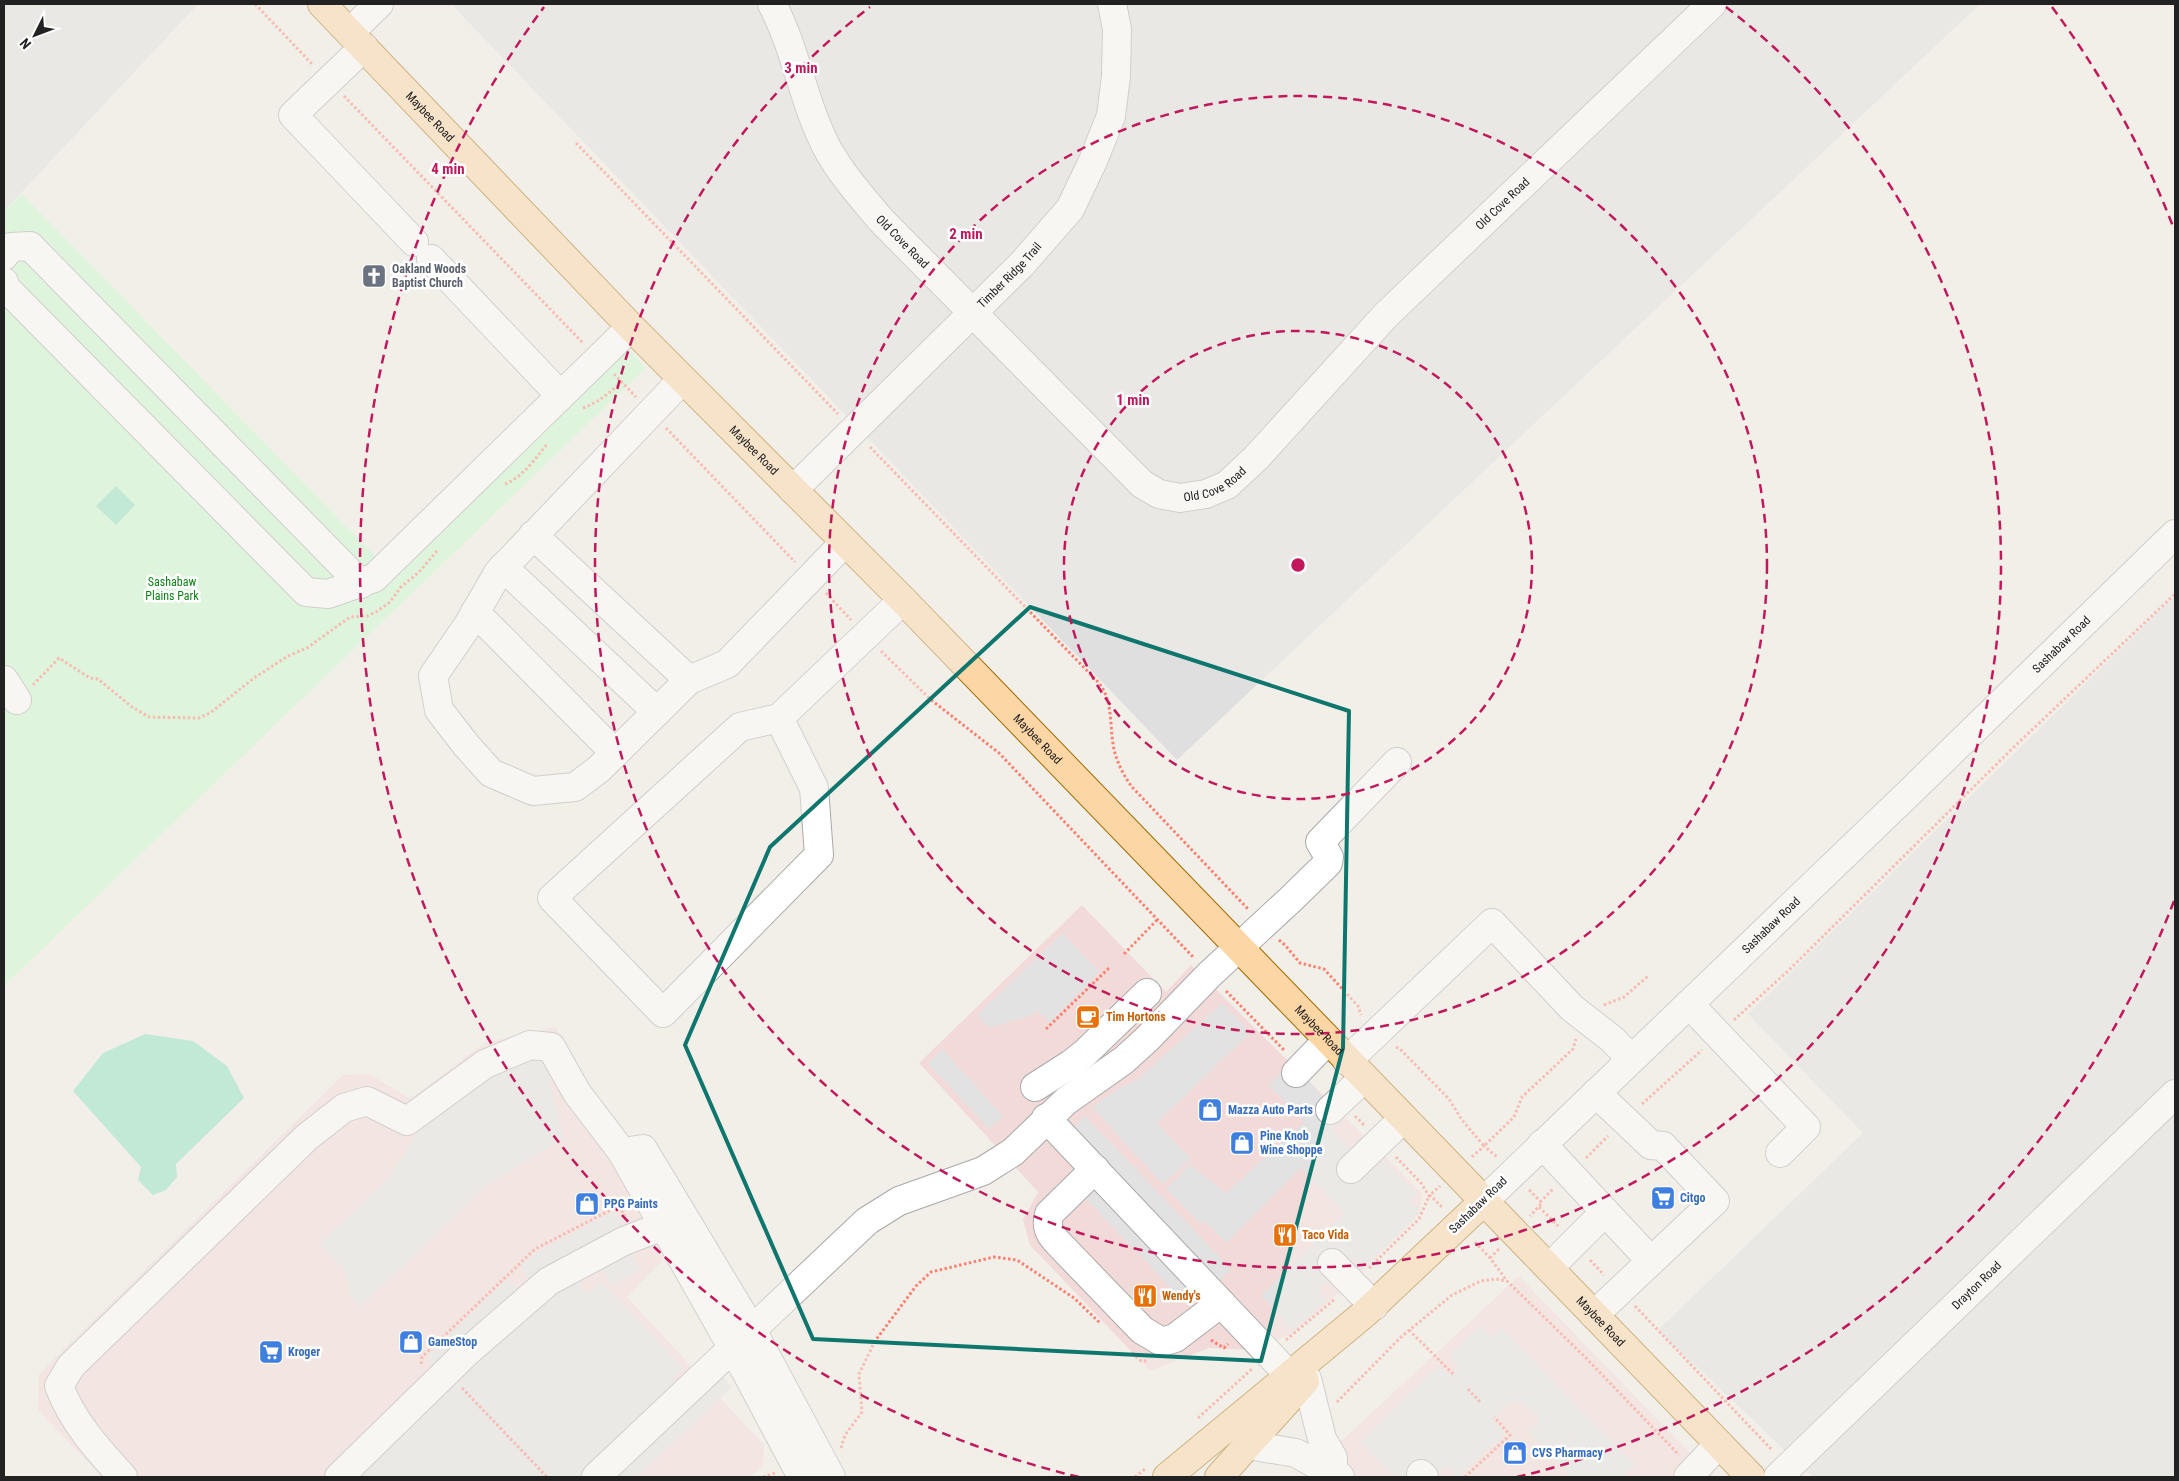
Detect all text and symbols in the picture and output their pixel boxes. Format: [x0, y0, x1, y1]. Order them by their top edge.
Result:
north arrow [10, 10, 60, 60]
text: N [17, 35, 34, 52]
text: 3 min [784, 59, 818, 77]
street label: Maybee Road [403, 89, 457, 145]
text: 4 min [431, 160, 465, 178]
street label: Old Cove Road [1473, 175, 1532, 233]
street label: Old Cove Road [873, 212, 932, 271]
text: 2 min [949, 225, 983, 243]
street label: Timber Ridge Trail [975, 240, 1044, 311]
place label: Oakland Woods Baptist Church [392, 262, 467, 290]
church icon: Oakland Woods Baptist Church [361, 263, 387, 289]
text: 1 min [1116, 391, 1150, 409]
street label: Maybee Road [726, 423, 781, 478]
street label: Old Cove Road [1183, 464, 1249, 504]
centre of rings [1289, 556, 1307, 574]
park label: Sashabaw Plains Park [145, 575, 199, 603]
street label: Sashabaw Road [2030, 613, 2093, 676]
street label: Maybee Road [1010, 711, 1065, 767]
street label: Sashabaw Road [1739, 894, 1803, 956]
street label: Maybee Road [1292, 1003, 1346, 1058]
cafe icon: Tim Hortons [1075, 1004, 1101, 1030]
place label: Tim Hortons [1106, 1010, 1166, 1024]
shop icon: Mazza Auto Parts [1197, 1097, 1223, 1123]
place label: Mazza Auto Parts [1228, 1103, 1314, 1117]
place label: Pine Knob Wine Shoppe [1260, 1129, 1323, 1157]
shop icon: Pine Knob Wine Shoppe [1229, 1130, 1255, 1156]
street label: Sashabaw Road [1446, 1174, 1510, 1236]
supermarket icon: Citgo [1650, 1185, 1676, 1211]
shop icon: PPG Paints [574, 1191, 600, 1217]
place label: Citgo [1680, 1191, 1706, 1205]
place label: PPG Paints [604, 1197, 658, 1211]
restaurant icon: Taco Vida [1272, 1222, 1298, 1248]
place label: Taco Vida [1302, 1228, 1349, 1242]
street label: Drayton Road [1949, 1258, 2004, 1312]
restaurant icon: Wendy's [1132, 1283, 1158, 1309]
place label: Wendy's [1162, 1289, 1201, 1303]
street label: Maybee Road [1573, 1294, 1628, 1349]
shop icon: GameStop [398, 1329, 424, 1355]
place label: GameStop [428, 1335, 477, 1349]
supermarket icon: Kroger [258, 1339, 284, 1365]
place label: Kroger [288, 1345, 320, 1359]
shop icon: CVS Pharmacy [1502, 1440, 1528, 1466]
place label: CVS Pharmacy [1532, 1446, 1603, 1460]

